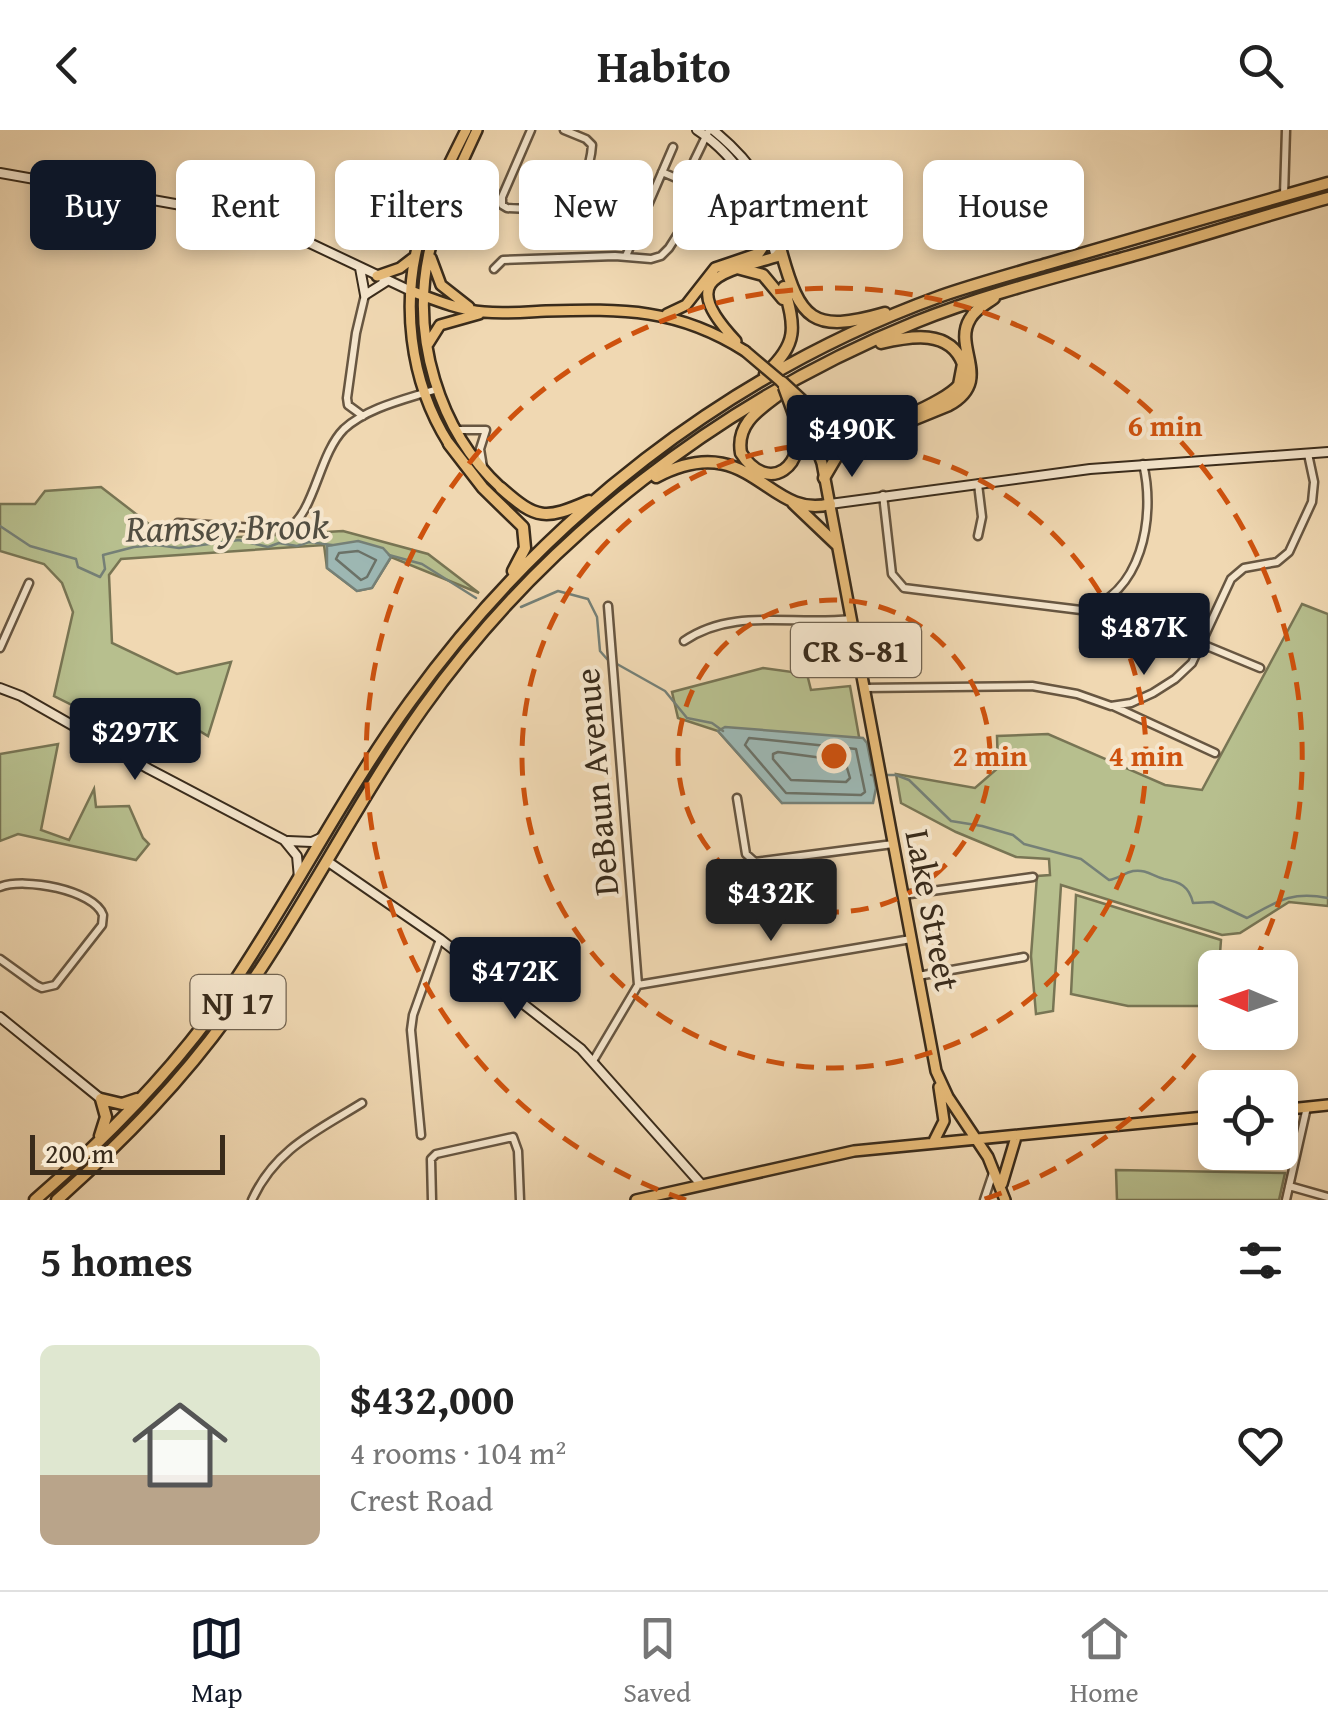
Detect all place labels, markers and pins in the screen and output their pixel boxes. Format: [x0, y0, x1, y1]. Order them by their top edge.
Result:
pin: $490K [782, 395, 922, 480]
pin: $487K [1074, 593, 1214, 678]
pin: $297K [65, 698, 205, 783]
centre of rings [816, 738, 852, 774]
pin: $432K [701, 859, 841, 944]
pin: $472K [445, 937, 585, 1022]

